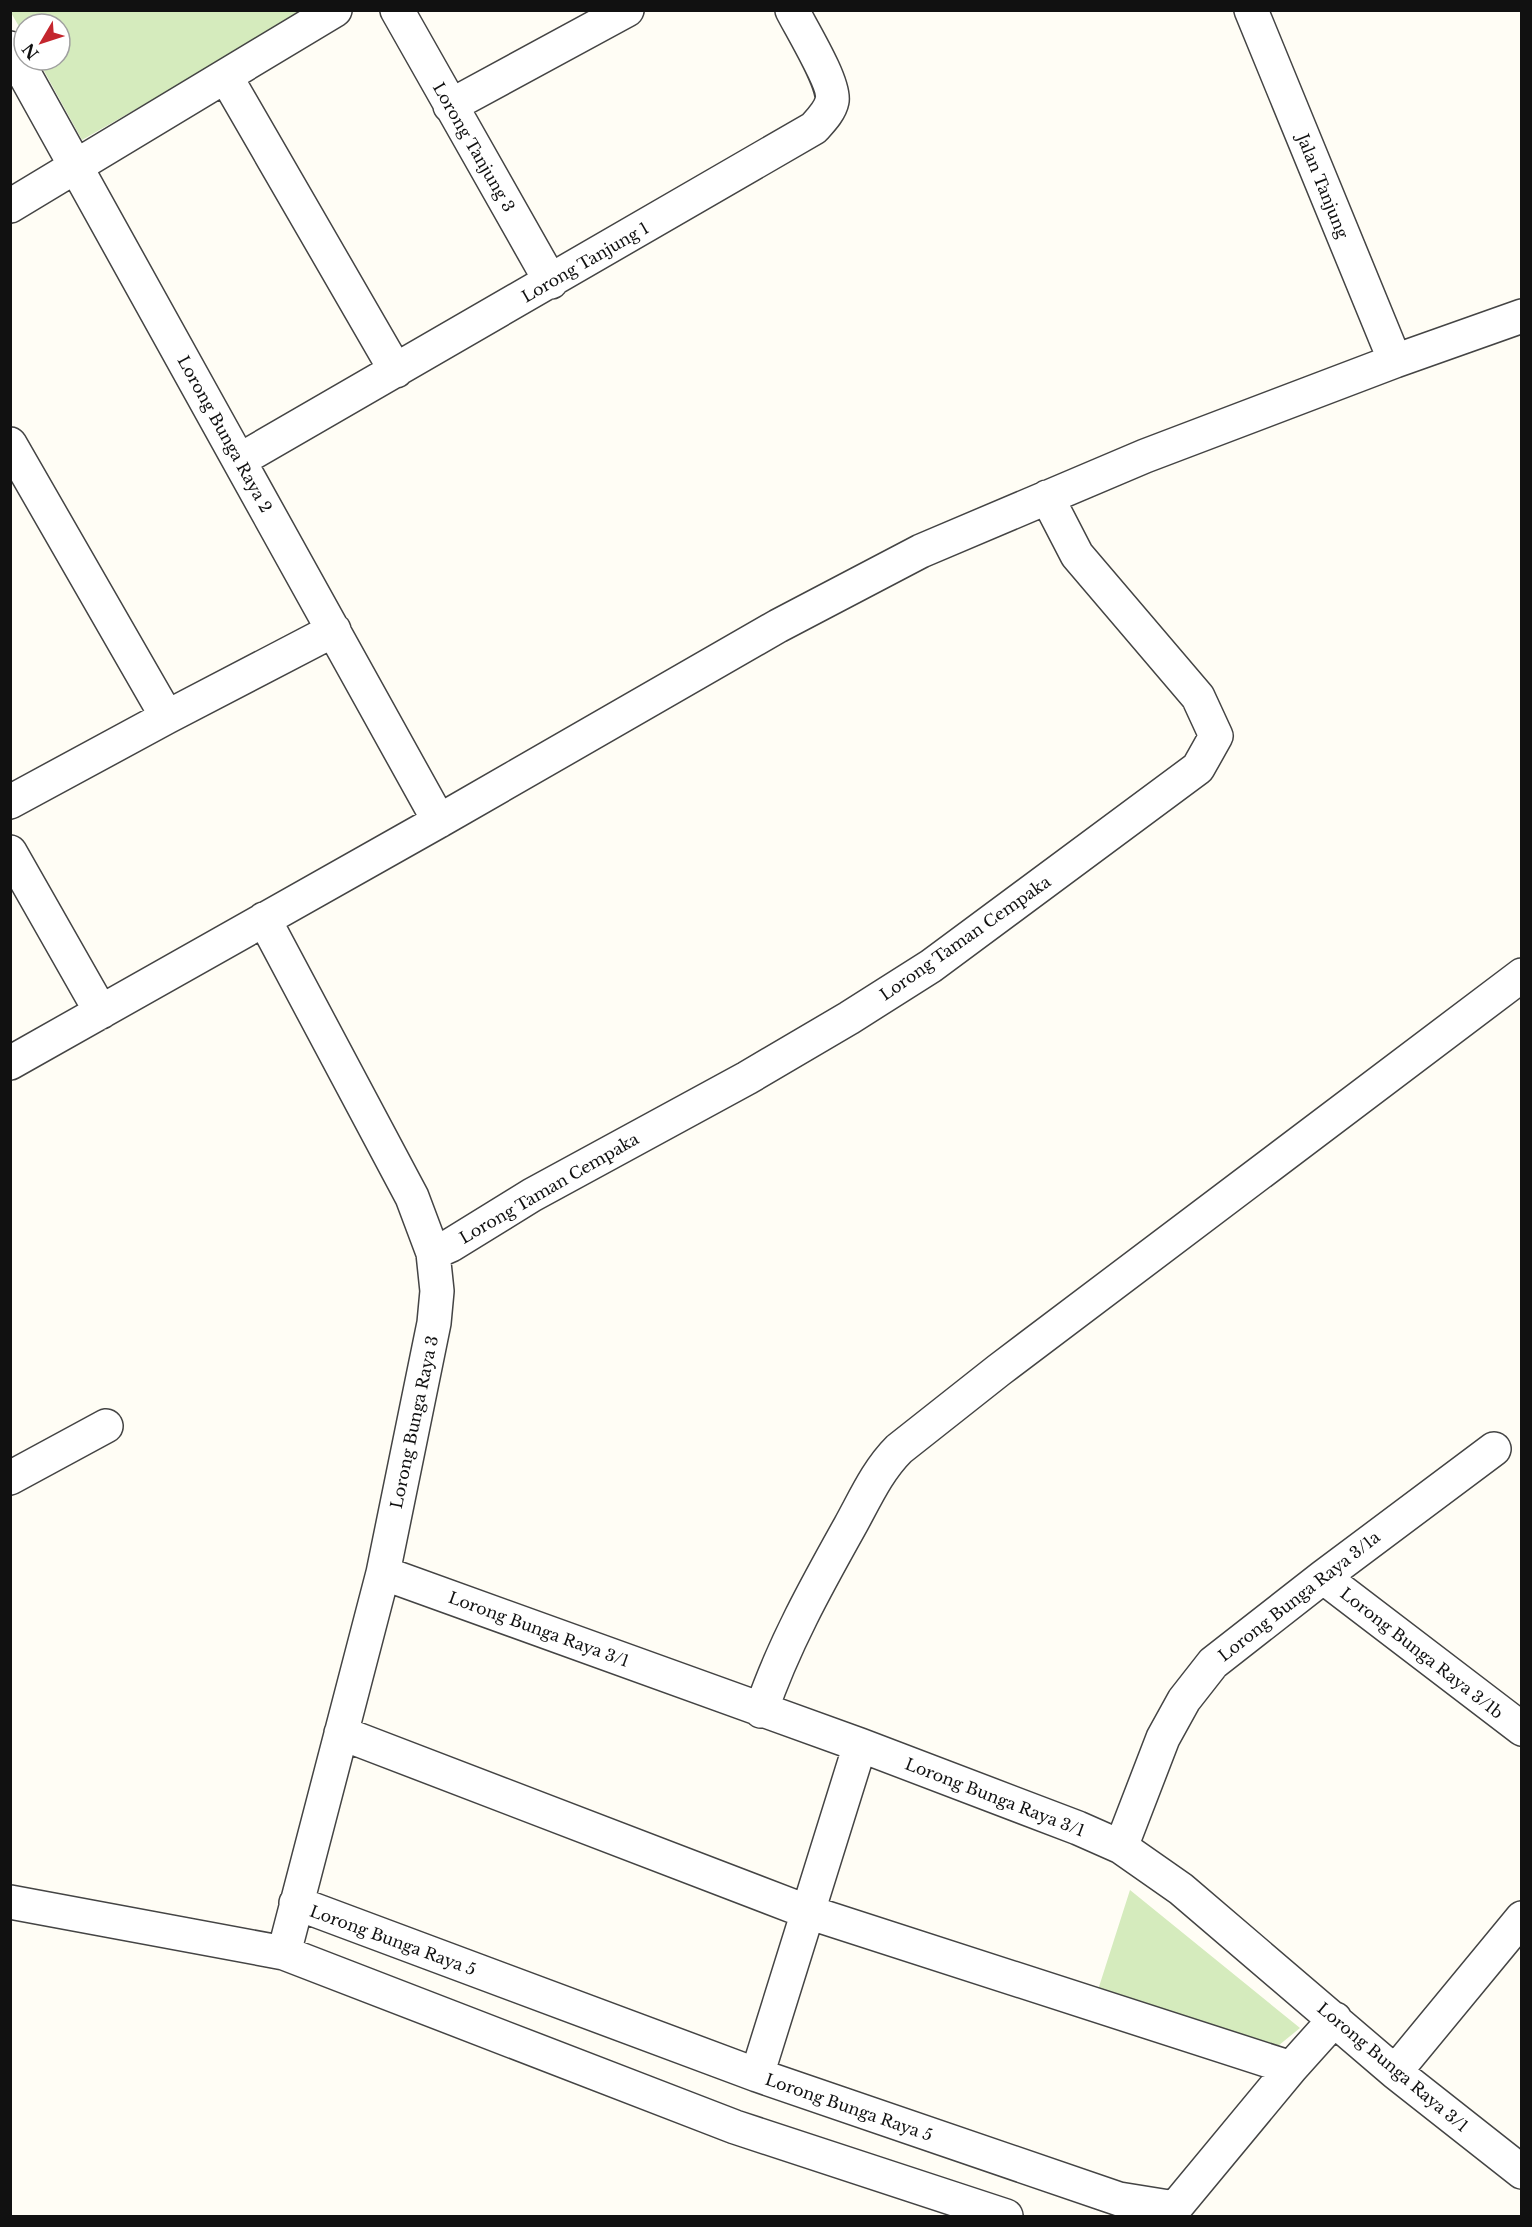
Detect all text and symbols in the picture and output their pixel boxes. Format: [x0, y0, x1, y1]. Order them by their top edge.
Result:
north arrow [12, 12, 72, 72]
text: N [18, 39, 43, 64]
street label: Lorong Tanjung 3 [429, 79, 519, 215]
street label: Jalan Tanjung [1292, 129, 1353, 242]
street label: Lorong Tanjung 1 [518, 217, 652, 307]
street label: Lorong Bunga Raya 2 [174, 352, 276, 516]
street label: Lorong Taman Cempaka [876, 871, 1054, 1005]
street label: Lorong Taman Cempaka [456, 1128, 642, 1248]
street label: Lorong Bunga Raya 3 [386, 1334, 442, 1510]
street label: Lorong Bunga Raya 3/1a [1214, 1527, 1384, 1665]
street label: Lorong Bunga Raya 3/1b [1337, 1583, 1507, 1723]
street label: Lorong Bunga Raya 3/1 [446, 1587, 632, 1671]
street label: Lorong Bunga Raya 3/1 [902, 1753, 1088, 1841]
street label: Lorong Bunga Raya 5 [307, 1901, 479, 1979]
street label: Lorong Bunga Raya 3/1 [1314, 1998, 1472, 2136]
street label: Lorong Bunga Raya 5 [763, 2069, 935, 2145]

